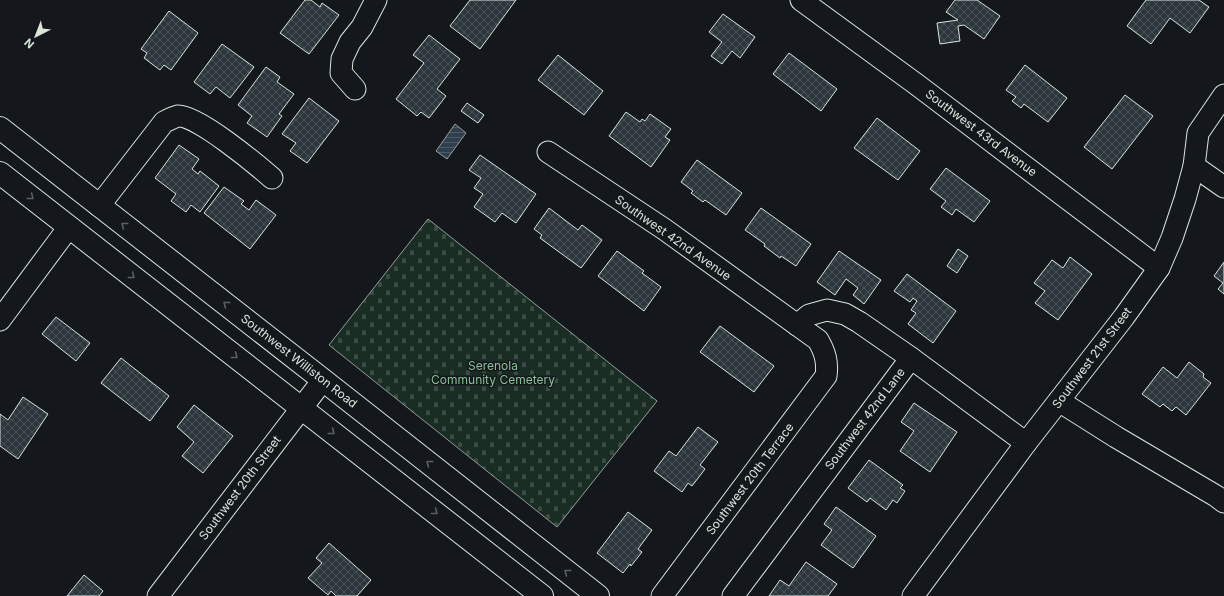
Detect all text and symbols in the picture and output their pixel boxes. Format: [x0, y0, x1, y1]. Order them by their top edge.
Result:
north arrow [16, 16, 56, 56]
text: N [22, 35, 37, 51]
street label: Southwest 43rd Avenue [923, 86, 1040, 179]
one-way arrow [26, 192, 33, 199]
street label: Southwest 42nd Avenue [612, 192, 734, 283]
one-way arrow [121, 222, 128, 229]
one-way arrow [128, 272, 135, 279]
one-way arrow [224, 302, 231, 309]
street label: Southwest 21st Street [1049, 304, 1135, 411]
street label: Southwest Williston Road [238, 311, 360, 411]
one-way arrow [231, 352, 238, 359]
park label: Serenola Community Cemetery [431, 358, 555, 387]
street label: Southwest 42nd Lane [821, 365, 908, 473]
street label: Southwest 20th Terrace [703, 420, 797, 538]
one-way arrow [328, 427, 335, 434]
street label: Southwest 20th Street [196, 433, 284, 543]
one-way arrow [426, 460, 433, 467]
one-way arrow [430, 507, 437, 514]
one-way arrow [565, 569, 572, 576]

